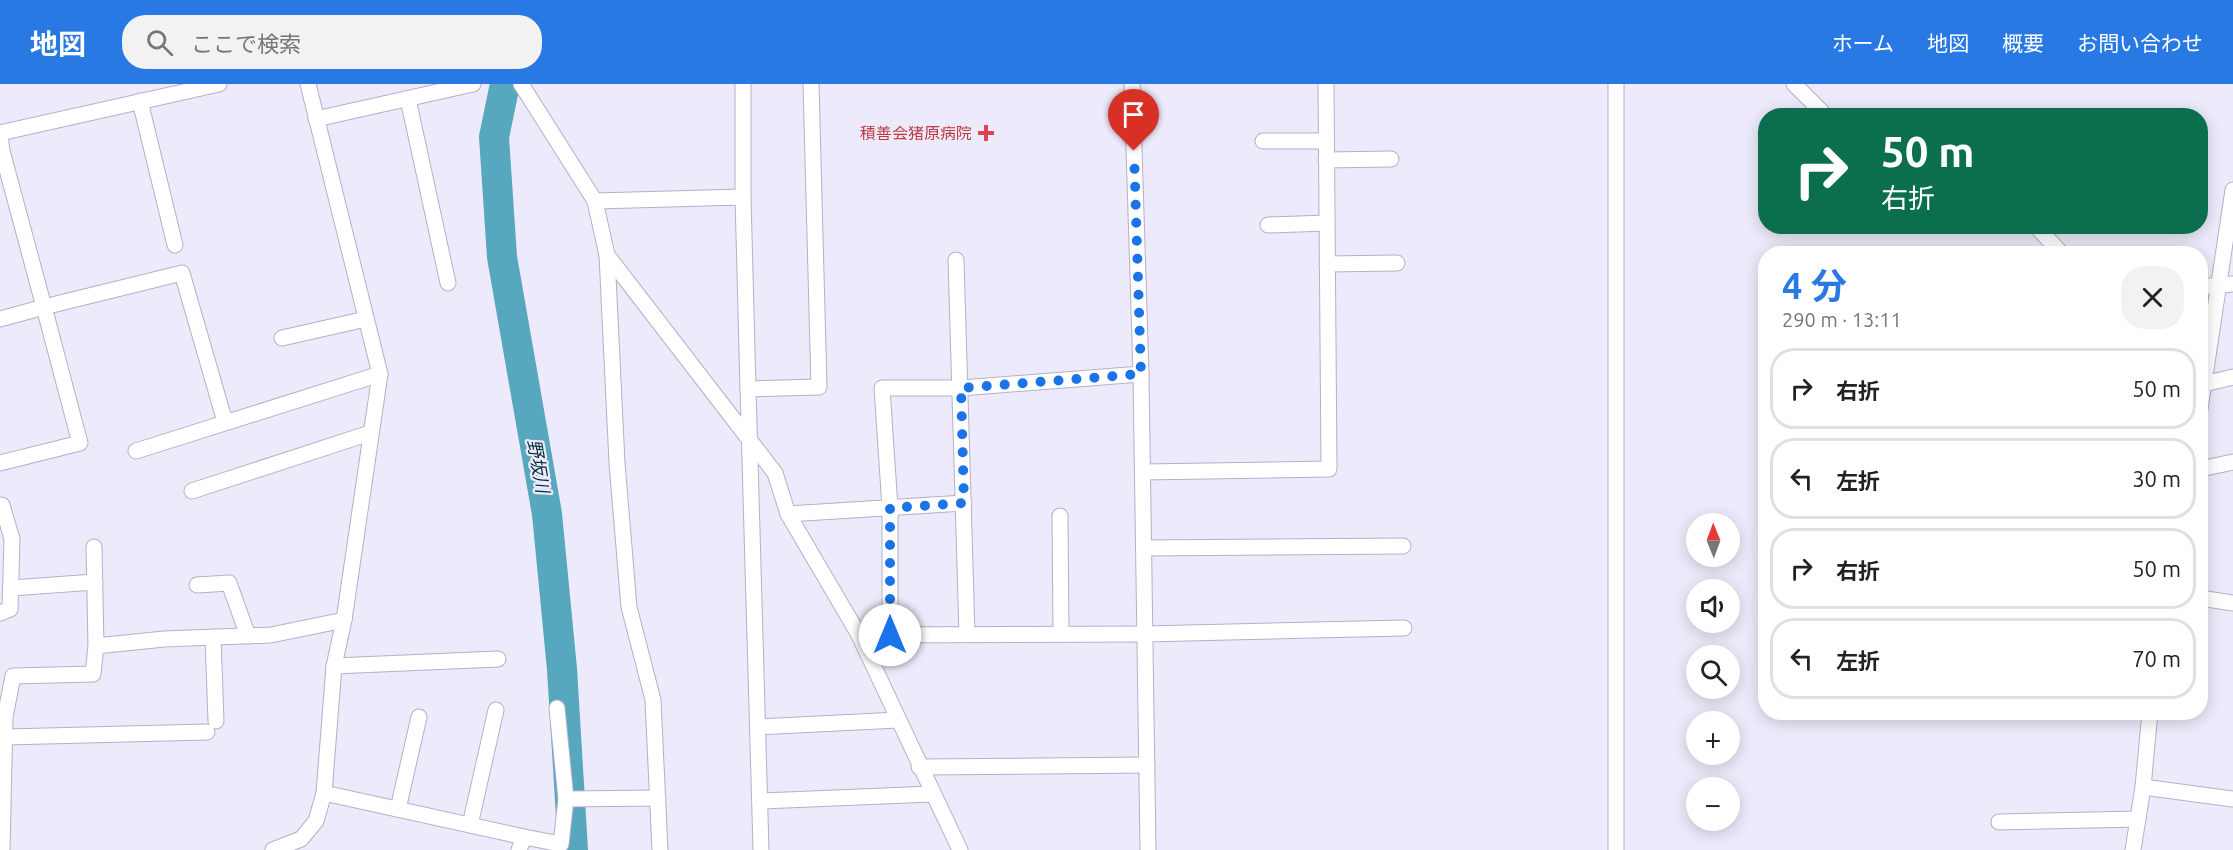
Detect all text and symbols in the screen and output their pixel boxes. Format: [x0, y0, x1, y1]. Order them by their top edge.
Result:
search box [122, 15, 542, 69]
icon: search [143, 26, 176, 59]
text: 地図 [30, 28, 86, 59]
text: ここで検索 [191, 31, 301, 56]
text: ホーム [1832, 31, 1894, 55]
text: 地図 [1927, 31, 1969, 55]
text: 概要 [2002, 31, 2044, 55]
text: お問い合わせ [2077, 31, 2203, 55]
pin [1108, 89, 1159, 151]
icon: arrive [1117, 98, 1150, 131]
place label: 積善会猪原病院 [860, 124, 972, 142]
marker: 積善会猪原病院 [977, 124, 995, 142]
text: 50 m [1881, 128, 1975, 175]
icon: right [1782, 132, 1860, 210]
text: 右折 [1881, 183, 1935, 213]
text: 4 分 [1782, 265, 1847, 306]
button: close [2121, 266, 2184, 329]
text: 290 m · 13:11 [1782, 308, 1902, 331]
icon: right [1785, 372, 1818, 405]
text: 50 m [2132, 376, 2181, 401]
text: 右折 [1836, 378, 1880, 403]
water label: 野坂川 [524, 438, 554, 496]
icon: left [1785, 462, 1818, 495]
text: 30 m [2132, 466, 2181, 491]
text: 左折 [1836, 468, 1880, 493]
north arrow [1686, 513, 1740, 567]
map controls [1686, 513, 1740, 831]
icon: right [1785, 552, 1818, 585]
text: 50 m [2132, 556, 2181, 581]
text: 右折 [1836, 558, 1880, 583]
button: sound [1686, 579, 1740, 633]
position arrow [858, 603, 922, 667]
icon: left [1785, 642, 1818, 675]
button: search [1686, 645, 1740, 699]
text: 70 m [2132, 646, 2181, 671]
text: 左折 [1836, 648, 1880, 673]
button: + [1686, 711, 1740, 765]
button: − [1686, 777, 1740, 831]

